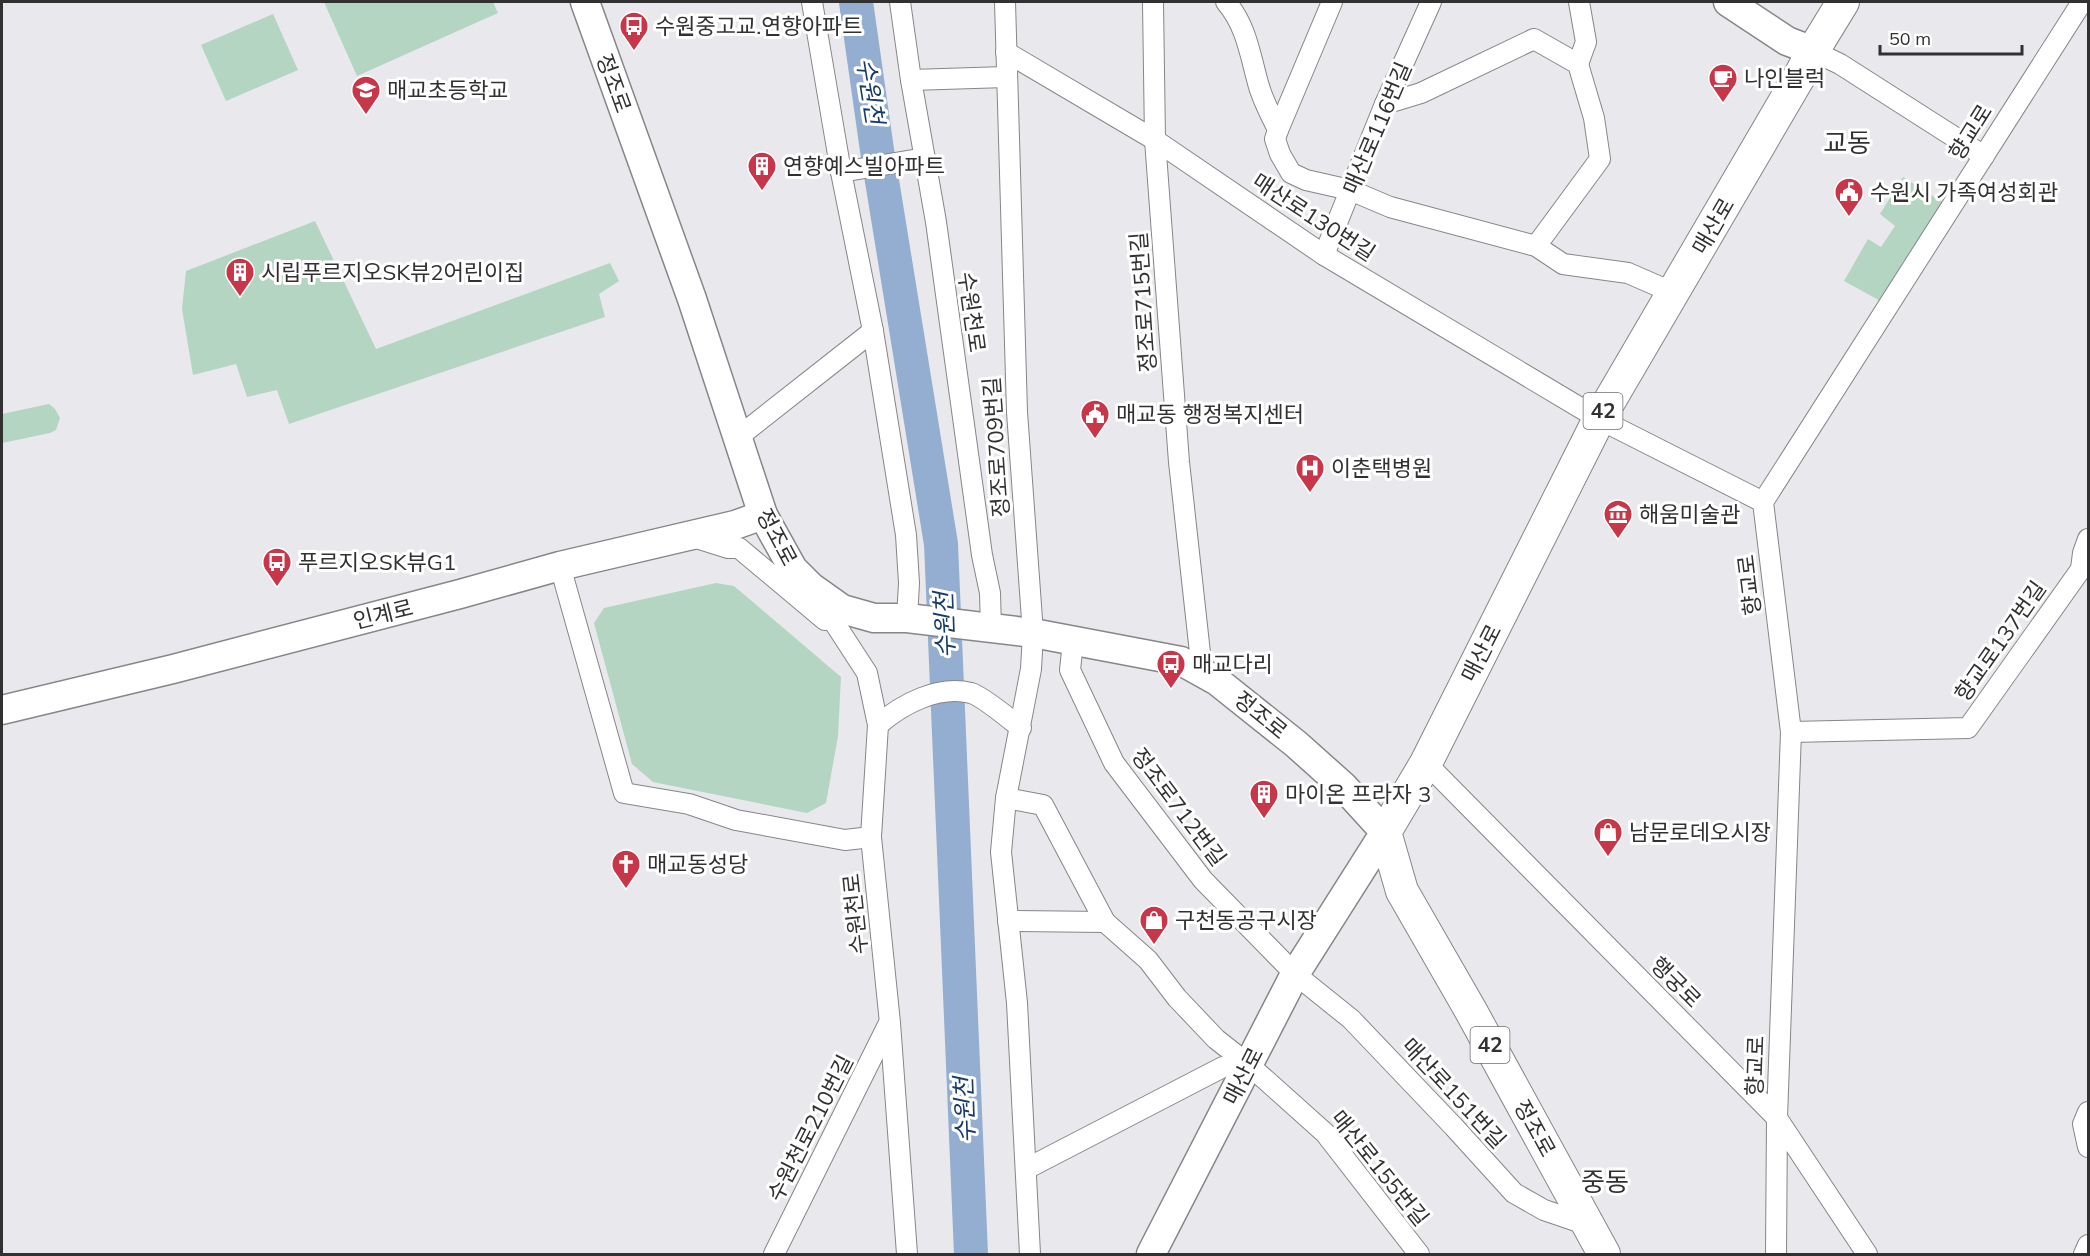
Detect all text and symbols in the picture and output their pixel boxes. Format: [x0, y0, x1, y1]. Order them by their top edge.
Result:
bus stop icon: 수원중고교.연향아파트 [618, 10, 650, 52]
place label: 수원중고교.연향아파트 [655, 12, 862, 40]
scale bar [1880, 18, 2022, 56]
text: 50 m [1889, 27, 1931, 50]
street label: 정조로 [590, 50, 638, 116]
water label: 수원천 [851, 56, 891, 129]
street label: 매산로116번길 [1337, 58, 1417, 198]
cafe icon: 나인블럭 [1707, 62, 1739, 104]
place label: 나인블럭 [1744, 64, 1825, 92]
school or university icon: 매교초등학교 [350, 74, 382, 116]
place label: 매교초등학교 [387, 76, 508, 104]
street label: 향교로 [1942, 99, 1998, 165]
district label: 교동 [1823, 126, 1871, 159]
building icon: 연향예스빌아파트 [746, 150, 778, 192]
place label: 연향예스빌아파트 [783, 152, 945, 180]
street label: 매산로130번길 [1247, 167, 1381, 267]
public building icon: 수원시 가족여성회관 [1833, 176, 1865, 218]
place label: 수원시 가족여성회관 [1870, 178, 2058, 206]
street label: 매산로 [1686, 193, 1740, 259]
street label: 정조로715번길 [1124, 231, 1162, 373]
building icon: 시립푸르지오SK뷰2어린이집 [224, 256, 256, 298]
place label: 시립푸르지오SK뷰2어린이집 [261, 258, 525, 286]
street label: 수원천로 [953, 270, 991, 354]
street label: 정조로709번길 [977, 376, 1015, 518]
road number: 42 [1584, 393, 1622, 429]
public building icon: 매교동 행정복지센터 [1079, 398, 1111, 440]
place label: 매교동 행정복지센터 [1116, 400, 1304, 428]
hospital icon: 이춘택병원 [1294, 452, 1326, 494]
place label: 이춘택병원 [1331, 454, 1432, 482]
museum icon: 해움미술관 [1602, 498, 1634, 540]
place label: 해움미술관 [1639, 500, 1740, 528]
street label: 정조로 [750, 504, 804, 570]
bus stop icon: 푸르지오SK뷰G1 [261, 546, 293, 588]
place label: 푸르지오SK뷰G1 [298, 548, 456, 576]
street label: 향교로 [1731, 553, 1767, 617]
street label: 향교로137번길 [1948, 575, 2052, 707]
water label: 수원천 [928, 588, 960, 659]
street label: 인계로 [350, 593, 416, 635]
street label: 매산로 [1455, 620, 1507, 686]
bus stop icon: 매교다리 [1155, 648, 1187, 690]
place label: 매교다리 [1192, 650, 1273, 678]
street label: 정조로 [1229, 685, 1293, 745]
street label: 정조로712번길 [1125, 742, 1233, 872]
building icon: 마이온 프라자 3 [1248, 778, 1280, 820]
place label: 마이온 프라자 3 [1285, 780, 1431, 808]
shop icon: 남문로데오시장 [1592, 816, 1624, 858]
place label: 남문로데오시장 [1629, 818, 1771, 846]
church icon: 매교동성당 [610, 848, 642, 890]
place label: 매교동성당 [647, 850, 748, 878]
street label: 수원천로 [837, 872, 873, 956]
shop icon: 구천동공구시장 [1138, 904, 1170, 946]
place label: 구천동공구시장 [1175, 906, 1317, 934]
street label: 행궁로 [1645, 951, 1707, 1013]
road number: 42 [1470, 1027, 1510, 1063]
street label: 매산로151번길 [1396, 1032, 1512, 1154]
street label: 향교로 [1740, 1035, 1770, 1097]
street label: 매산로 [1217, 1043, 1269, 1109]
street label: 수원천로210번길 [761, 1050, 859, 1206]
water label: 수원천 [948, 1073, 980, 1144]
street label: 정조로 [1508, 1095, 1562, 1161]
street label: 매산로155번길 [1325, 1104, 1435, 1232]
district label: 중동 [1581, 1165, 1629, 1198]

